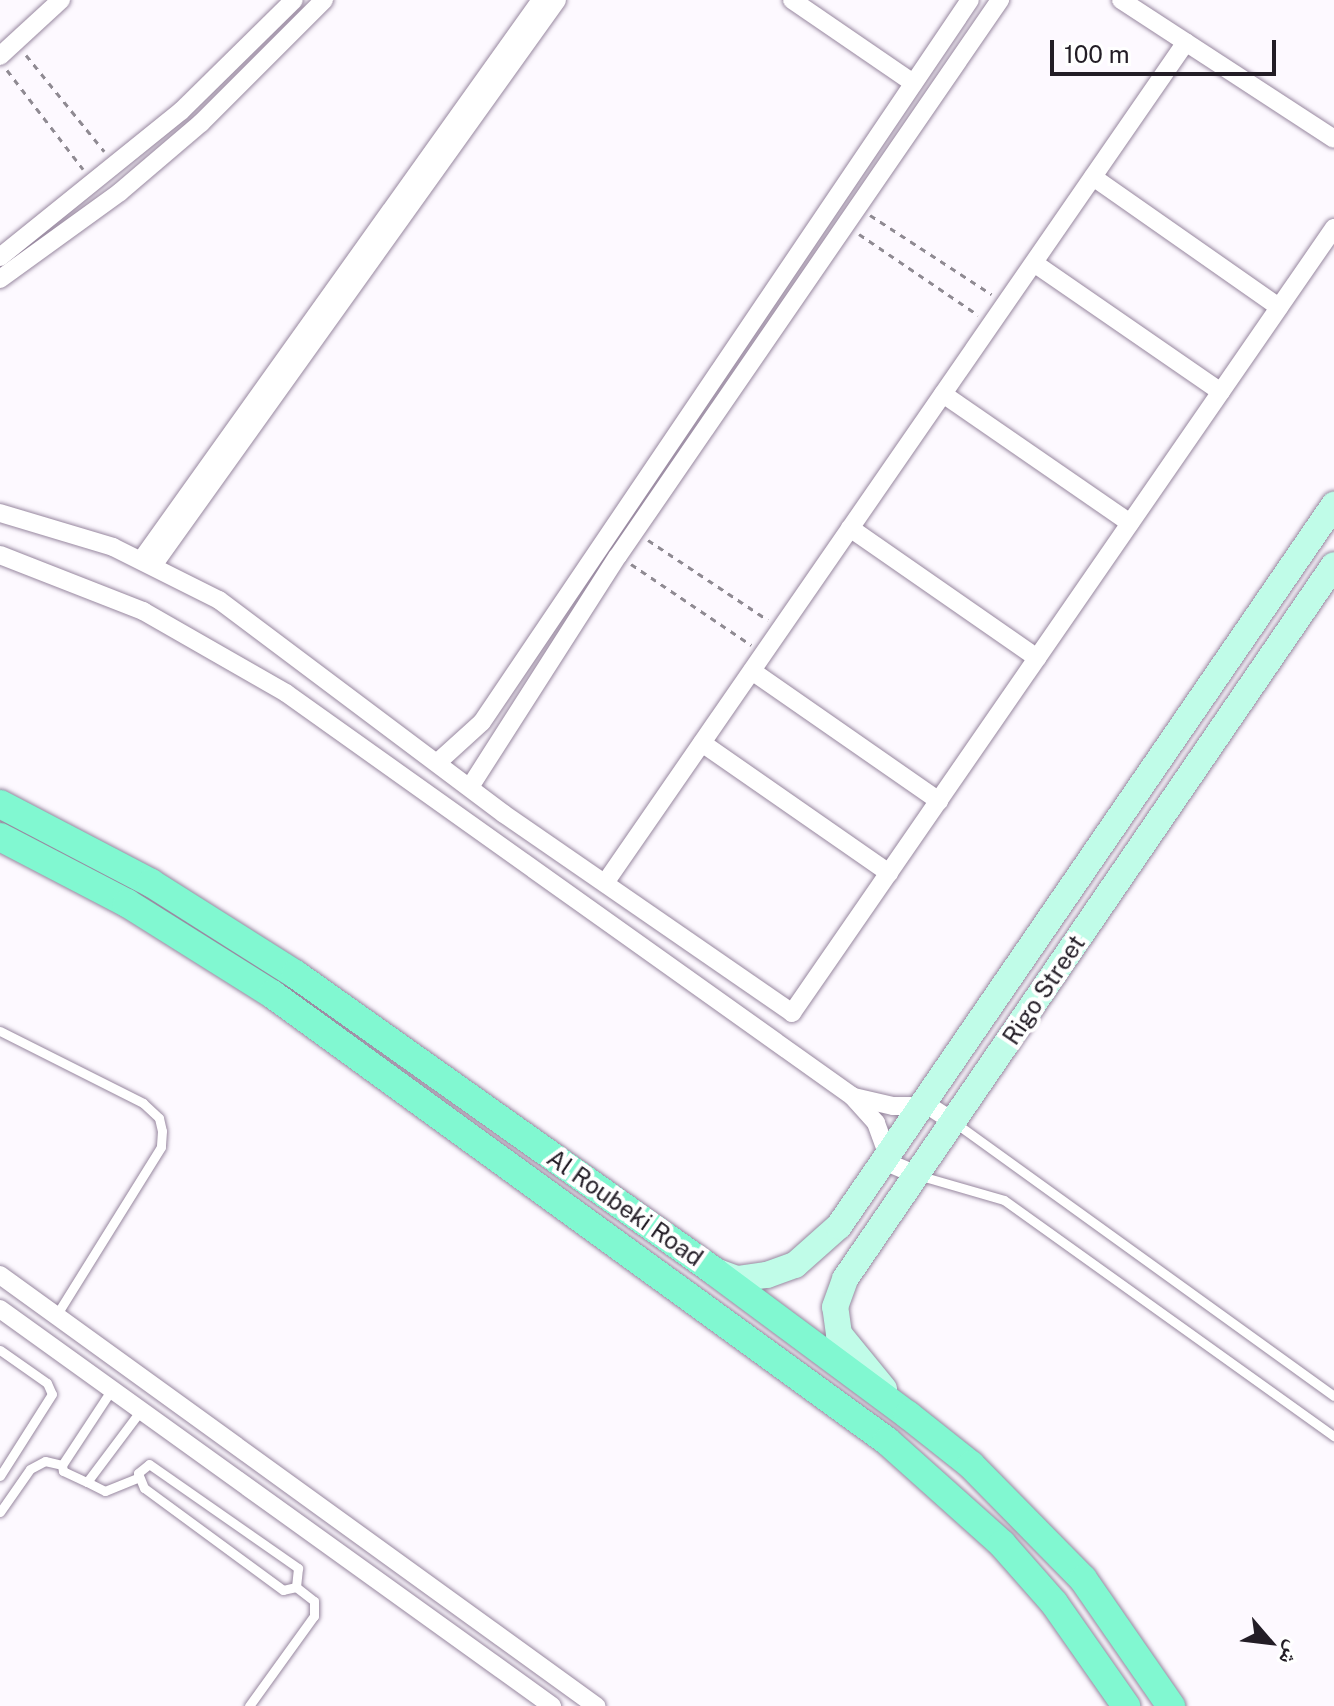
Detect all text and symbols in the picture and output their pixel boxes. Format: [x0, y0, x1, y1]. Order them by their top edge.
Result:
scale bar [1054, 24, 1280, 74]
text: 100 m [1064, 40, 1130, 68]
street label: Rigo Street [997, 930, 1091, 1050]
street label: Al Roubeki Road [542, 1144, 708, 1272]
north arrow [1230, 1602, 1310, 1682]
text: ش [1274, 1637, 1308, 1670]

